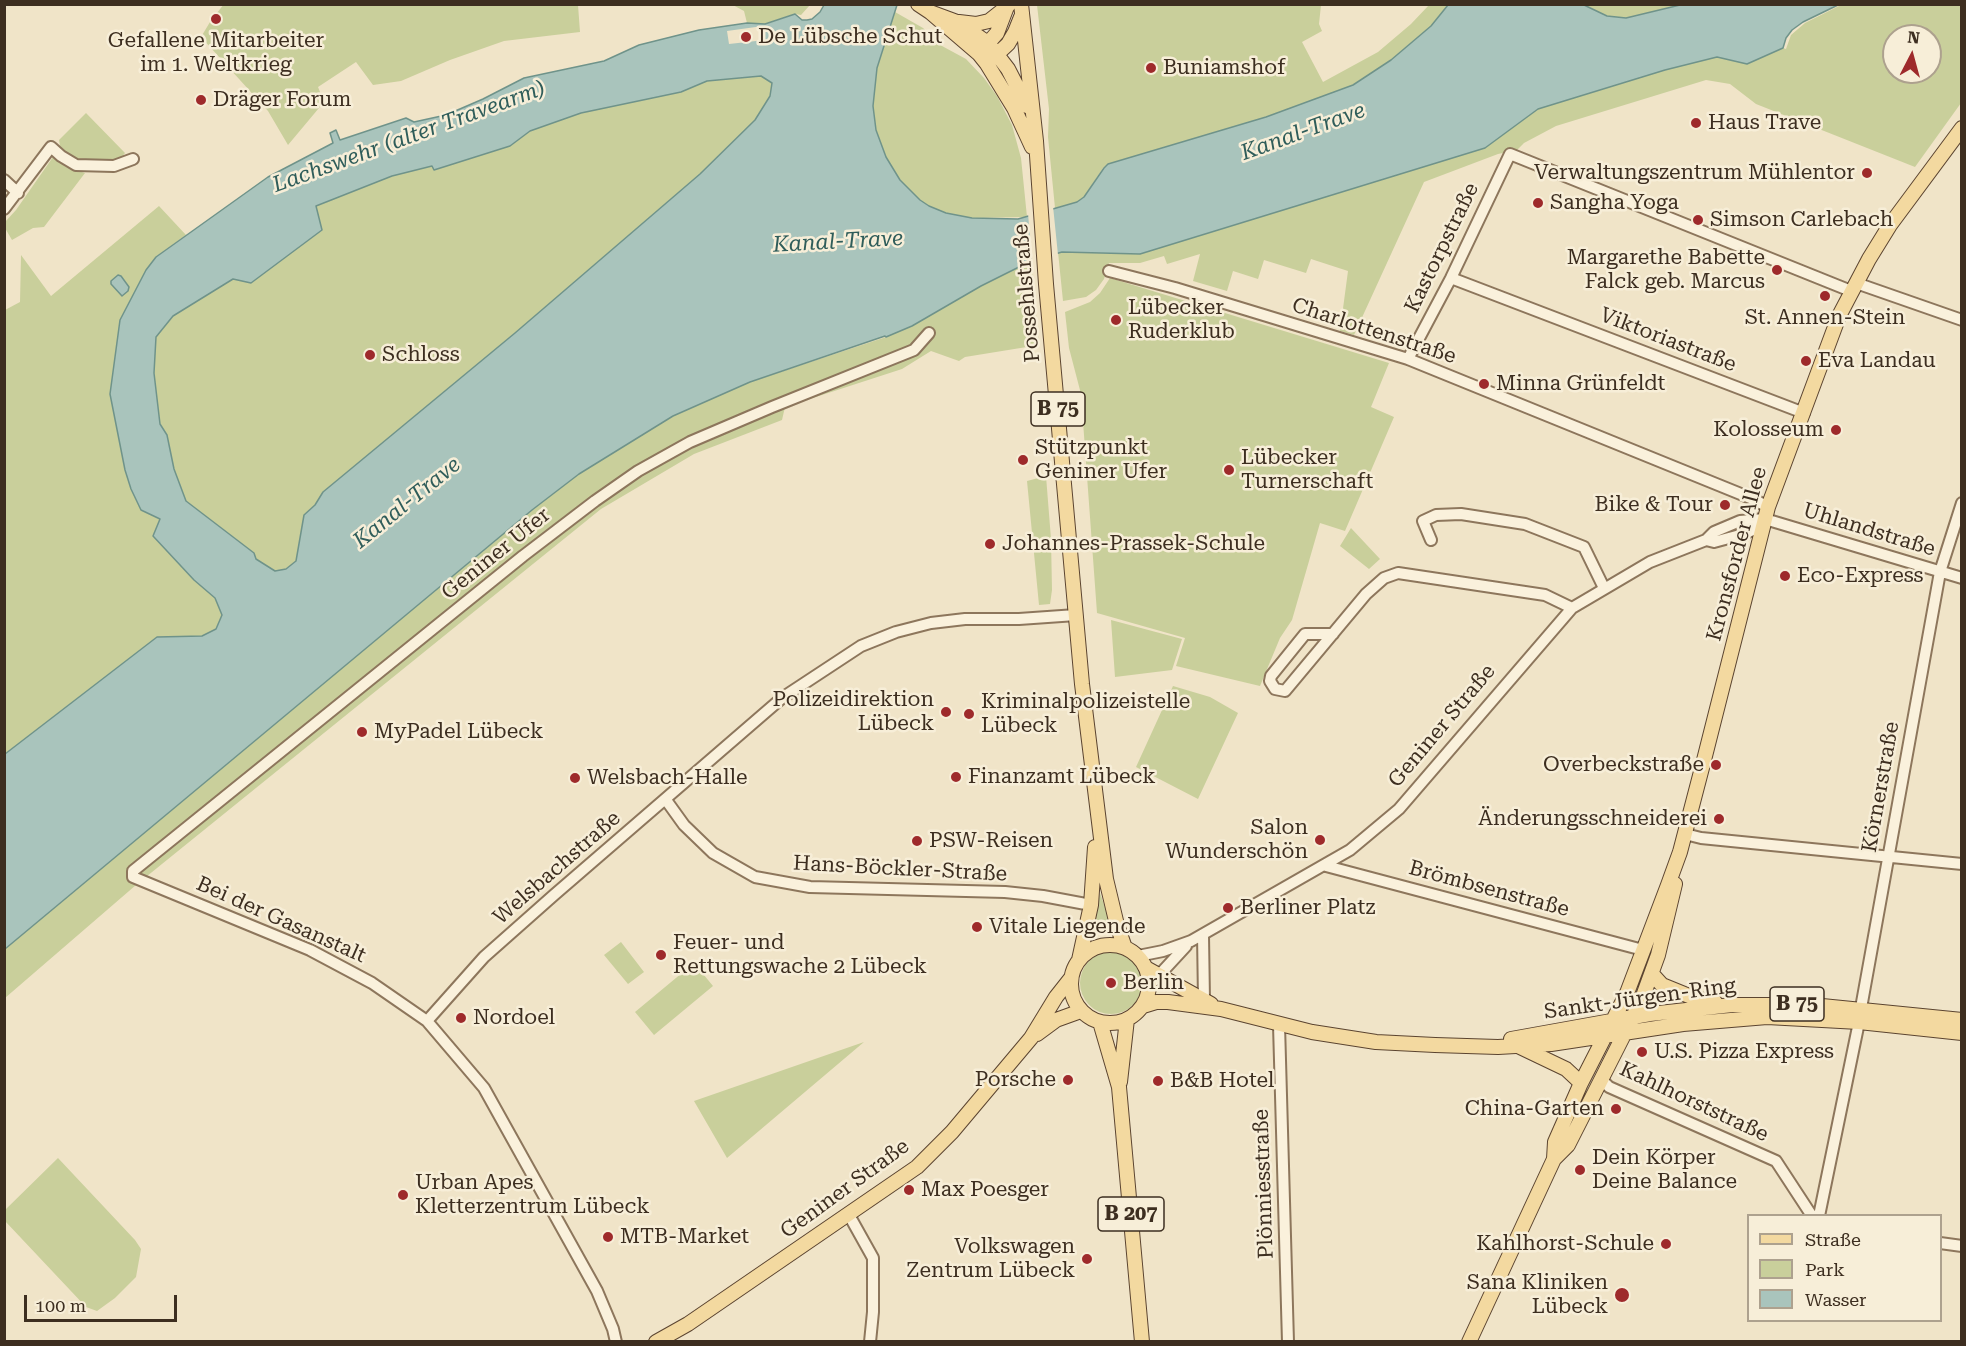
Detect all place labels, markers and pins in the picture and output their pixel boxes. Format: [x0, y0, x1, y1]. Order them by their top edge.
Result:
marker: Gefallene Mitarbeiter im 1. Weltkrieg [209, 12, 223, 26]
place label: De Lübsche Schut [758, 24, 942, 50]
place label: Gefallene Mitarbeiter im 1. Weltkrieg [108, 28, 324, 78]
marker: De Lübsche Schut [739, 30, 753, 44]
place label: Buniamshof [1163, 55, 1285, 81]
marker: Buniamshof [1144, 61, 1158, 75]
place label: Dräger Forum [213, 87, 351, 113]
marker: Dräger Forum [194, 93, 208, 107]
place label: Haus Trave [1708, 110, 1821, 136]
marker: Haus Trave [1689, 116, 1703, 130]
place label: Verwaltungszentrum Mühlentor [1534, 160, 1855, 186]
marker: Verwaltungszentrum Mühlentor [1860, 166, 1874, 180]
place label: Sangha Yoga [1550, 190, 1679, 216]
marker: Sangha Yoga [1531, 196, 1545, 210]
place label: Simson Carlebach [1710, 207, 1893, 233]
marker: Simson Carlebach [1691, 213, 1705, 227]
place label: Margarethe Babette Falck geb. Marcus [1567, 245, 1765, 295]
marker: Margarethe Babette Falck geb. Marcus [1770, 263, 1784, 277]
marker: St. Annen-Stein [1818, 289, 1832, 303]
place label: Lübecker Ruderklub [1128, 295, 1235, 345]
place label: St. Annen-Stein [1745, 305, 1905, 331]
marker: Lübecker Ruderklub [1109, 313, 1123, 327]
place label: Schloss [382, 342, 460, 368]
marker: Schloss [363, 348, 377, 362]
place label: Eva Landau [1818, 348, 1936, 374]
marker: Eva Landau [1799, 354, 1813, 368]
place label: Minna Grünfeldt [1496, 371, 1665, 397]
marker: Minna Grünfeldt [1477, 377, 1491, 391]
place label: Kolosseum [1713, 417, 1824, 443]
marker: Kolosseum [1829, 423, 1843, 437]
place label: Stützpunkt Geniner Ufer [1035, 435, 1167, 485]
place label: Lübecker Turnerschaft [1241, 445, 1373, 495]
marker: Stützpunkt Geniner Ufer [1016, 453, 1030, 467]
marker: Lübecker Turnerschaft [1222, 463, 1236, 477]
place label: Bike & Tour [1594, 492, 1713, 518]
marker: Bike & Tour [1718, 498, 1732, 512]
place label: Johannes-Prassek-Schule [1002, 531, 1265, 557]
marker: Johannes-Prassek-Schule [983, 537, 997, 551]
place label: Eco-Express [1797, 563, 1924, 589]
marker: Eco-Express [1778, 569, 1792, 583]
place label: Polizeidirektion Lübeck [773, 687, 934, 737]
place label: Kriminalpolizeistelle Lübeck [981, 689, 1190, 739]
marker: Polizeidirektion Lübeck [939, 705, 953, 719]
marker: Kriminalpolizeistelle Lübeck [962, 707, 976, 721]
place label: MyPadel Lübeck [374, 719, 543, 745]
marker: MyPadel Lübeck [355, 725, 369, 739]
place label: Overbeckstraße [1543, 752, 1704, 778]
marker: Overbeckstraße [1709, 758, 1723, 772]
place label: Finanzamt Lübeck [968, 764, 1156, 790]
place label: Welsbach-Halle [587, 765, 747, 791]
marker: Finanzamt Lübeck [949, 770, 963, 784]
marker: Welsbach-Halle [568, 771, 582, 785]
place label: Änderungsschneiderei [1478, 806, 1707, 832]
marker: Änderungsschneiderei [1712, 812, 1726, 826]
place label: Salon Wunderschön [1165, 815, 1308, 865]
place label: PSW-Reisen [929, 828, 1053, 854]
marker: Salon Wunderschön [1313, 833, 1327, 847]
marker: PSW-Reisen [910, 834, 924, 848]
place label: Berliner Platz [1240, 895, 1375, 921]
marker: Berliner Platz [1221, 901, 1235, 915]
place label: Vitale Liegende [989, 914, 1145, 940]
marker: Vitale Liegende [970, 920, 984, 934]
place label: Feuer- und Rettungswache 2 Lübeck [673, 930, 927, 980]
marker: Feuer- und Rettungswache 2 Lübeck [654, 948, 668, 962]
place label: Berlin [1123, 970, 1184, 996]
marker: Berlin [1104, 976, 1118, 990]
place label: Nordoel [473, 1005, 555, 1031]
marker: Nordoel [454, 1011, 468, 1025]
place label: U.S. Pizza Express [1654, 1039, 1834, 1065]
marker: U.S. Pizza Express [1635, 1045, 1649, 1059]
place label: Porsche [975, 1067, 1056, 1093]
place label: B&B Hotel [1170, 1068, 1274, 1094]
marker: Porsche [1061, 1073, 1075, 1087]
marker: B&B Hotel [1151, 1074, 1165, 1088]
place label: China-Garten [1465, 1096, 1604, 1122]
marker: China-Garten [1609, 1102, 1623, 1116]
place label: Dein Körper Deine Balance [1592, 1145, 1737, 1195]
marker: Dein Körper Deine Balance [1573, 1163, 1587, 1177]
place label: Urban Apes Kletterzentrum Lübeck [415, 1170, 649, 1220]
place label: Max Poesger [921, 1177, 1049, 1203]
marker: Max Poesger [902, 1183, 916, 1197]
marker: Urban Apes Kletterzentrum Lübeck [396, 1188, 410, 1202]
place label: MTB-Market [620, 1224, 749, 1250]
marker: MTB-Market [601, 1230, 615, 1244]
place label: Kahlhorst-Schule [1476, 1231, 1654, 1257]
place label: Volkswagen Zentrum Lübeck [906, 1234, 1075, 1284]
marker: Kahlhorst-Schule [1659, 1237, 1673, 1251]
marker: Volkswagen Zentrum Lübeck [1080, 1252, 1094, 1266]
place label: Sana Kliniken Lübeck [1467, 1270, 1608, 1320]
marker: Sana Kliniken Lübeck [1613, 1286, 1631, 1304]

